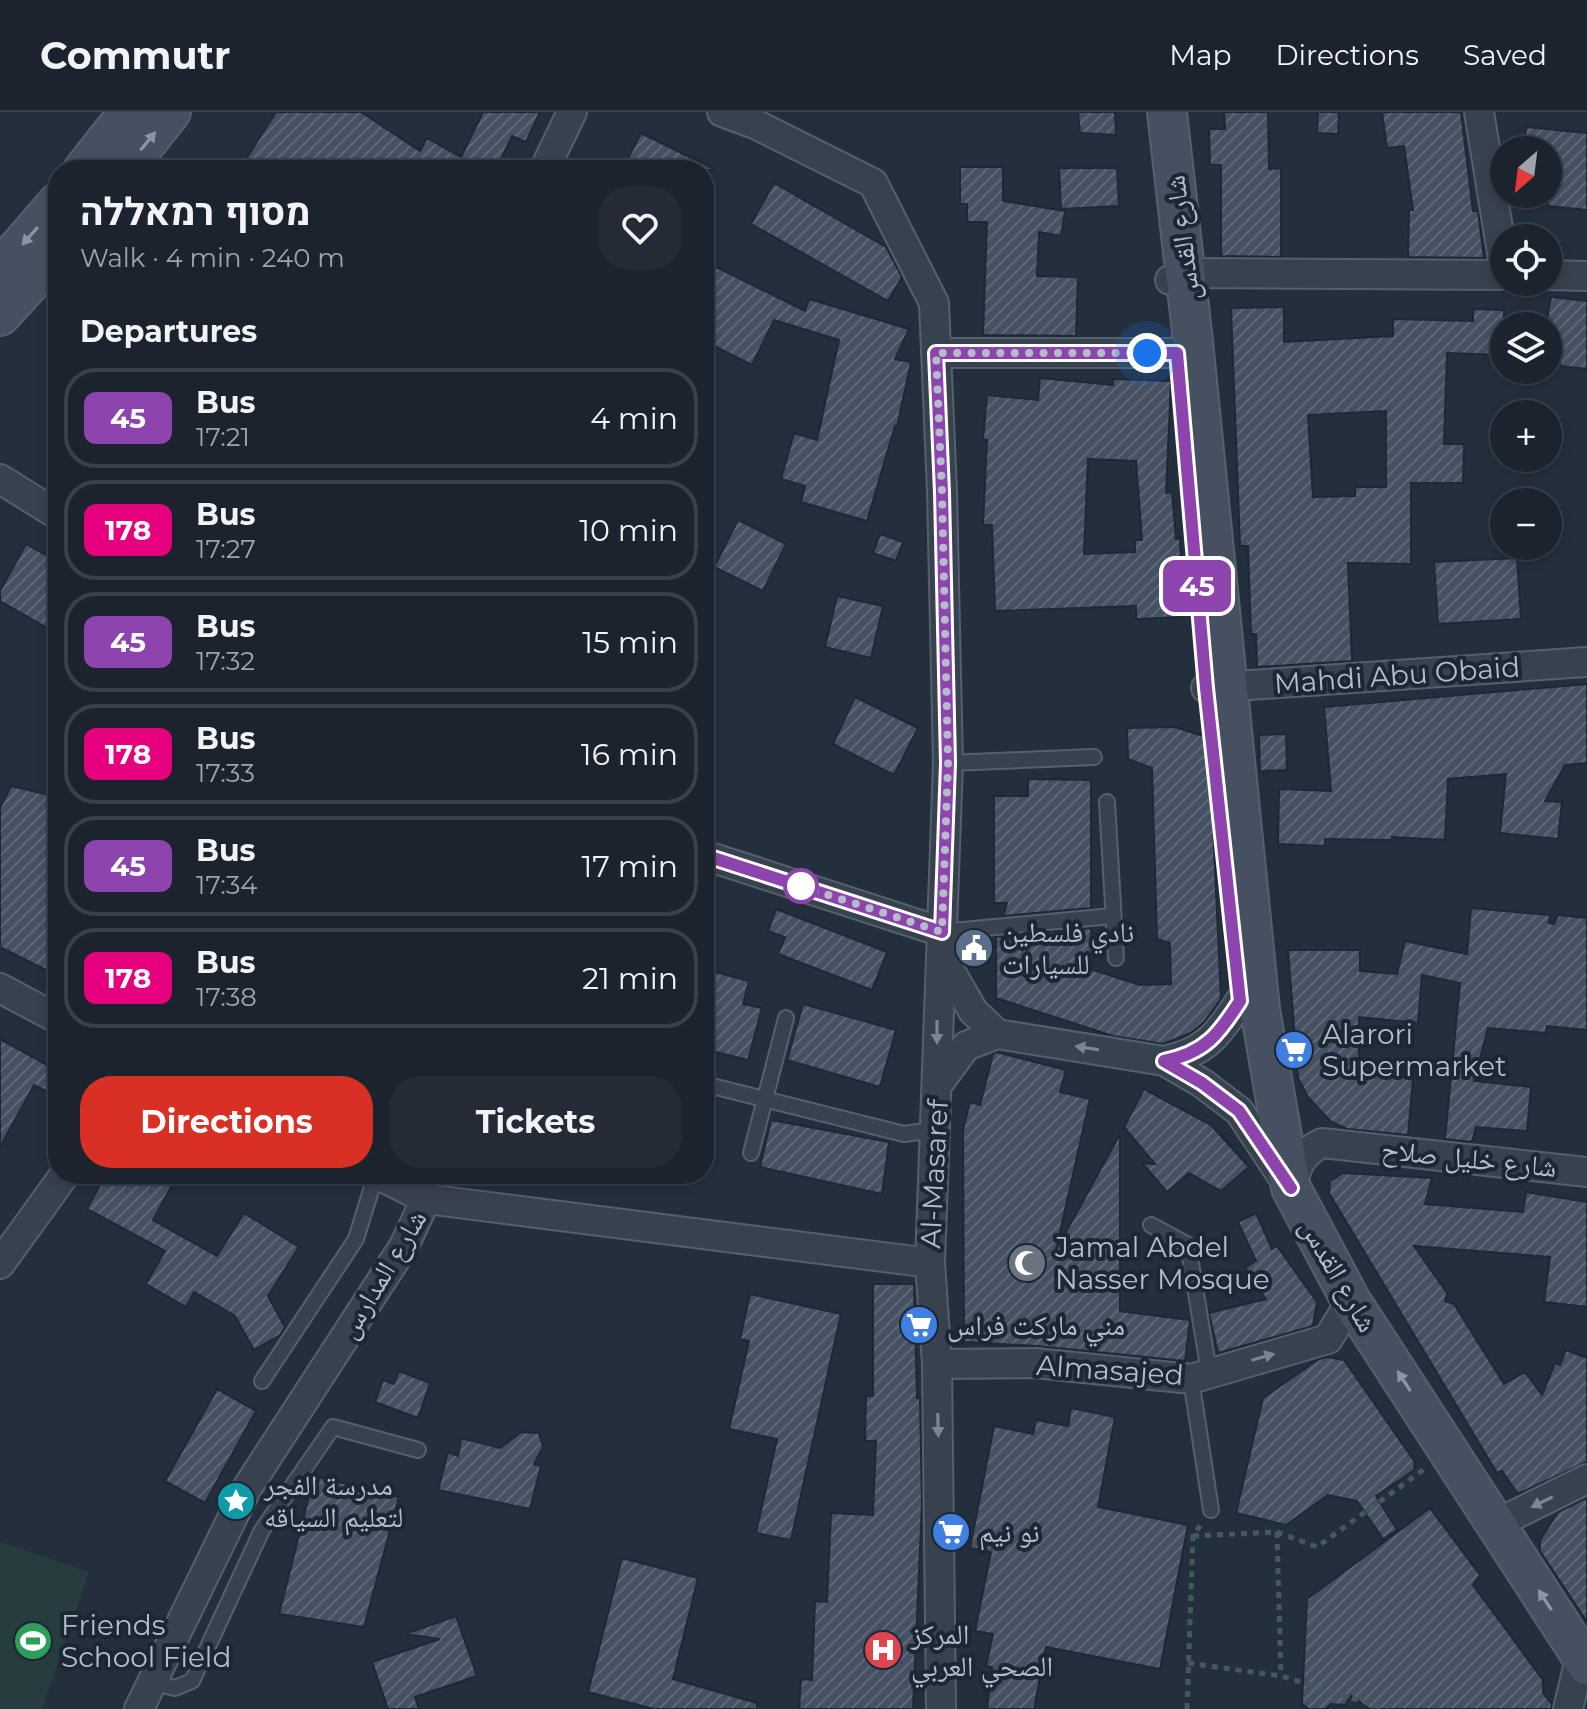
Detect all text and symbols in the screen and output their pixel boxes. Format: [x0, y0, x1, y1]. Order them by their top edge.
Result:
text: Commutr [40, 32, 230, 79]
text: Map [1169, 38, 1231, 72]
text: Directions [1275, 38, 1419, 72]
text: Saved [1463, 38, 1547, 72]
one-way arrow [139, 131, 156, 151]
north arrow [1490, 136, 1562, 208]
map controls [1490, 136, 1562, 560]
street label: شارع القدس [1157, 173, 1208, 302]
button: heart [598, 186, 682, 270]
text: מסוף רמאללה [80, 188, 311, 235]
button: locate [1490, 224, 1562, 296]
one-way arrow [22, 226, 39, 246]
text: Walk · 4 min · 240 m [80, 242, 345, 274]
button: layers [1490, 312, 1562, 384]
text: Departures [80, 313, 257, 350]
your location [1127, 333, 1167, 373]
text: Bus [196, 384, 256, 421]
text: 4 min [590, 400, 678, 437]
button: + [1490, 400, 1562, 472]
text: 45 [110, 401, 146, 435]
text: 17:21 [196, 421, 250, 453]
button: − [1490, 488, 1562, 560]
text: Bus [196, 496, 256, 533]
text: 10 min [579, 512, 678, 549]
text: 178 [105, 513, 151, 547]
text: 17:27 [196, 533, 256, 565]
line badge: 45 [1161, 560, 1233, 612]
text: 45 [1179, 569, 1215, 603]
text: Bus [196, 608, 256, 645]
text: 15 min [582, 624, 678, 661]
text: 45 [110, 625, 146, 659]
text: 17:32 [196, 645, 255, 677]
street label: Mahdi Abu Obaid [1273, 649, 1521, 701]
text: Bus [196, 720, 256, 757]
text: 16 min [581, 736, 678, 773]
text: 178 [105, 737, 151, 771]
text: 17:33 [196, 757, 255, 789]
text: Bus [196, 832, 256, 869]
text: 17 min [581, 848, 678, 885]
text: 45 [110, 849, 146, 883]
text: 17:34 [196, 869, 258, 901]
unlabelled marker [784, 869, 818, 903]
place label: نادي فلسطين للسيارات [1002, 915, 1134, 981]
public building icon: نادي فلسطين للسيارات [953, 927, 995, 969]
text: Bus [196, 944, 256, 981]
text: 21 min [582, 960, 678, 997]
text: 178 [105, 961, 151, 995]
text: 17:38 [196, 981, 257, 1013]
place label: Alarori Supermarket [1322, 1017, 1507, 1083]
one-way arrow [931, 1020, 943, 1045]
supermarket icon: Alarori Supermarket [1273, 1029, 1315, 1071]
one-way arrow [1075, 1041, 1100, 1054]
button: Directions [80, 1076, 373, 1168]
button: Tickets [389, 1076, 682, 1168]
street label: Al-Masaref [913, 1097, 955, 1249]
street label: شارع خليل صلاح [1380, 1132, 1558, 1185]
street label: شارع المدارس [330, 1204, 434, 1345]
street label: شارع القدس [1292, 1212, 1385, 1338]
place label: Jamal Abdel Nasser Mosque [1054, 1230, 1270, 1296]
mosque icon: Jamal Abdel Nasser Mosque [1006, 1242, 1048, 1284]
supermarket icon: مني ماركت فراس [898, 1304, 940, 1346]
place label: مني ماركت فراس [947, 1308, 1125, 1348]
street label: Almasajed [1035, 1348, 1185, 1392]
one-way arrow [1252, 1350, 1276, 1363]
one-way arrow [1396, 1371, 1411, 1392]
one-way arrow [932, 1413, 945, 1438]
place label: مدرسة الفجر لتعليم السياقه [263, 1468, 403, 1536]
place icon: مدرسة الفجر لتعليم السياقه [215, 1480, 257, 1522]
one-way arrow [1530, 1495, 1553, 1508]
supermarket icon: نو نيم [930, 1511, 972, 1553]
place label: نو نيم [979, 1515, 1040, 1551]
one-way arrow [1537, 1589, 1552, 1610]
place label: Friends School Field [61, 1608, 231, 1674]
place label: المركز الصحي العربي [910, 1617, 1053, 1689]
sports icon: Friends School Field [12, 1620, 54, 1662]
hospital icon: المركز الصحي العربي [862, 1629, 904, 1671]

